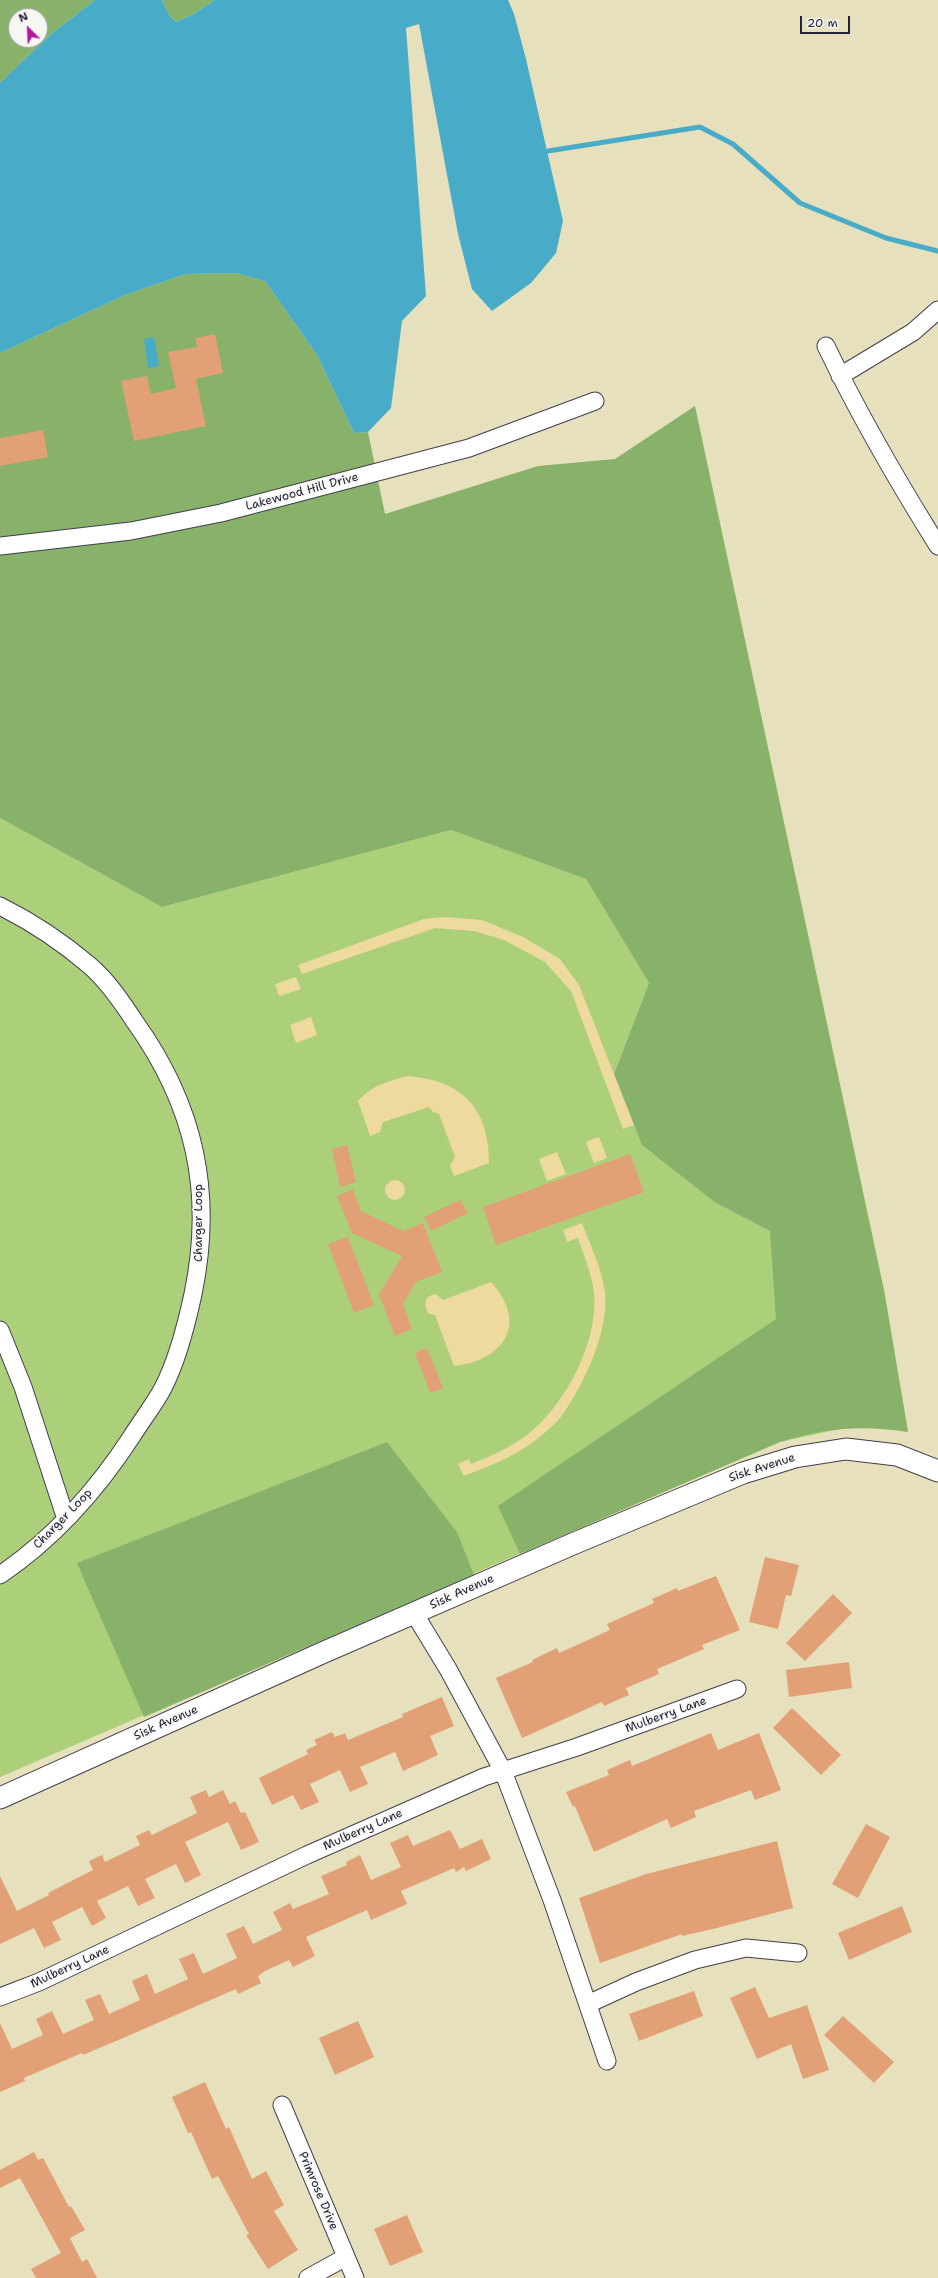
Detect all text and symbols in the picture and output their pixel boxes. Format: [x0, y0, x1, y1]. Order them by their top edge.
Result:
north arrow [8, 8, 48, 48]
scale bar [802, 8, 852, 34]
text: N [16, 9, 30, 26]
text: 20 m [807, 15, 838, 31]
street label: Lakewood Hill Drive [244, 470, 360, 514]
street label: Charger Loop [192, 1184, 206, 1262]
street label: Sisk Avenue [727, 1451, 797, 1485]
street label: Charger Loop [31, 1486, 95, 1552]
street label: Sisk Avenue [428, 1571, 496, 1613]
street label: Mulberry Lane [623, 1694, 709, 1736]
street label: Sisk Avenue [132, 1702, 200, 1744]
street label: Mulberry Lane [321, 1806, 405, 1854]
street label: Mulberry Lane [28, 1942, 112, 1992]
street label: Primrose Drive [295, 2150, 341, 2232]

